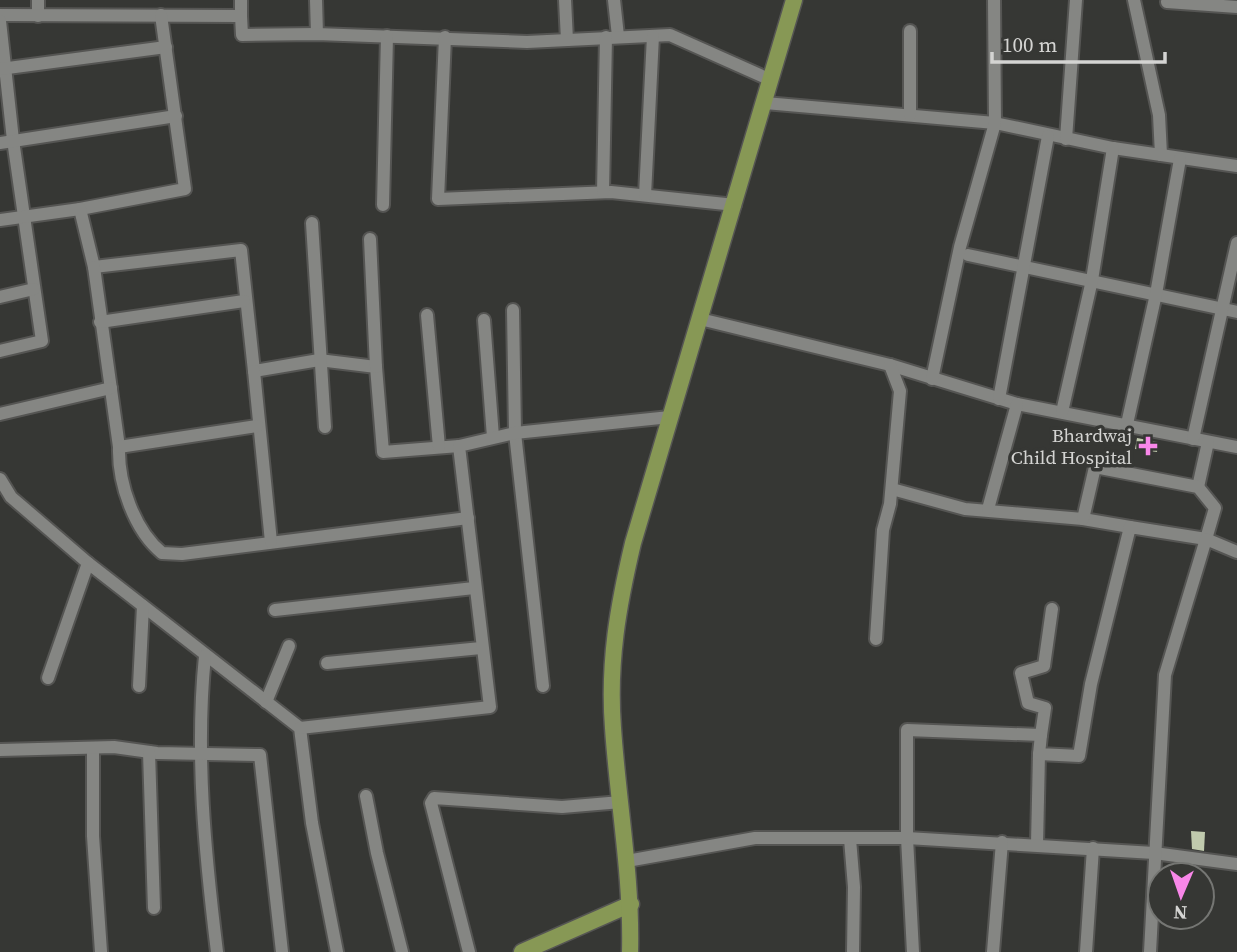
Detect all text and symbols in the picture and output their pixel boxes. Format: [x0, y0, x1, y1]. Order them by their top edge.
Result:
scale bar [992, 21, 1165, 65]
text: 100 m [1002, 30, 1057, 59]
place label: Bhardwaj Child Hospital [1011, 422, 1132, 470]
marker: Bhardwaj Child Hospital [1138, 436, 1158, 456]
north arrow [1146, 861, 1216, 931]
text: N [1173, 900, 1188, 926]

